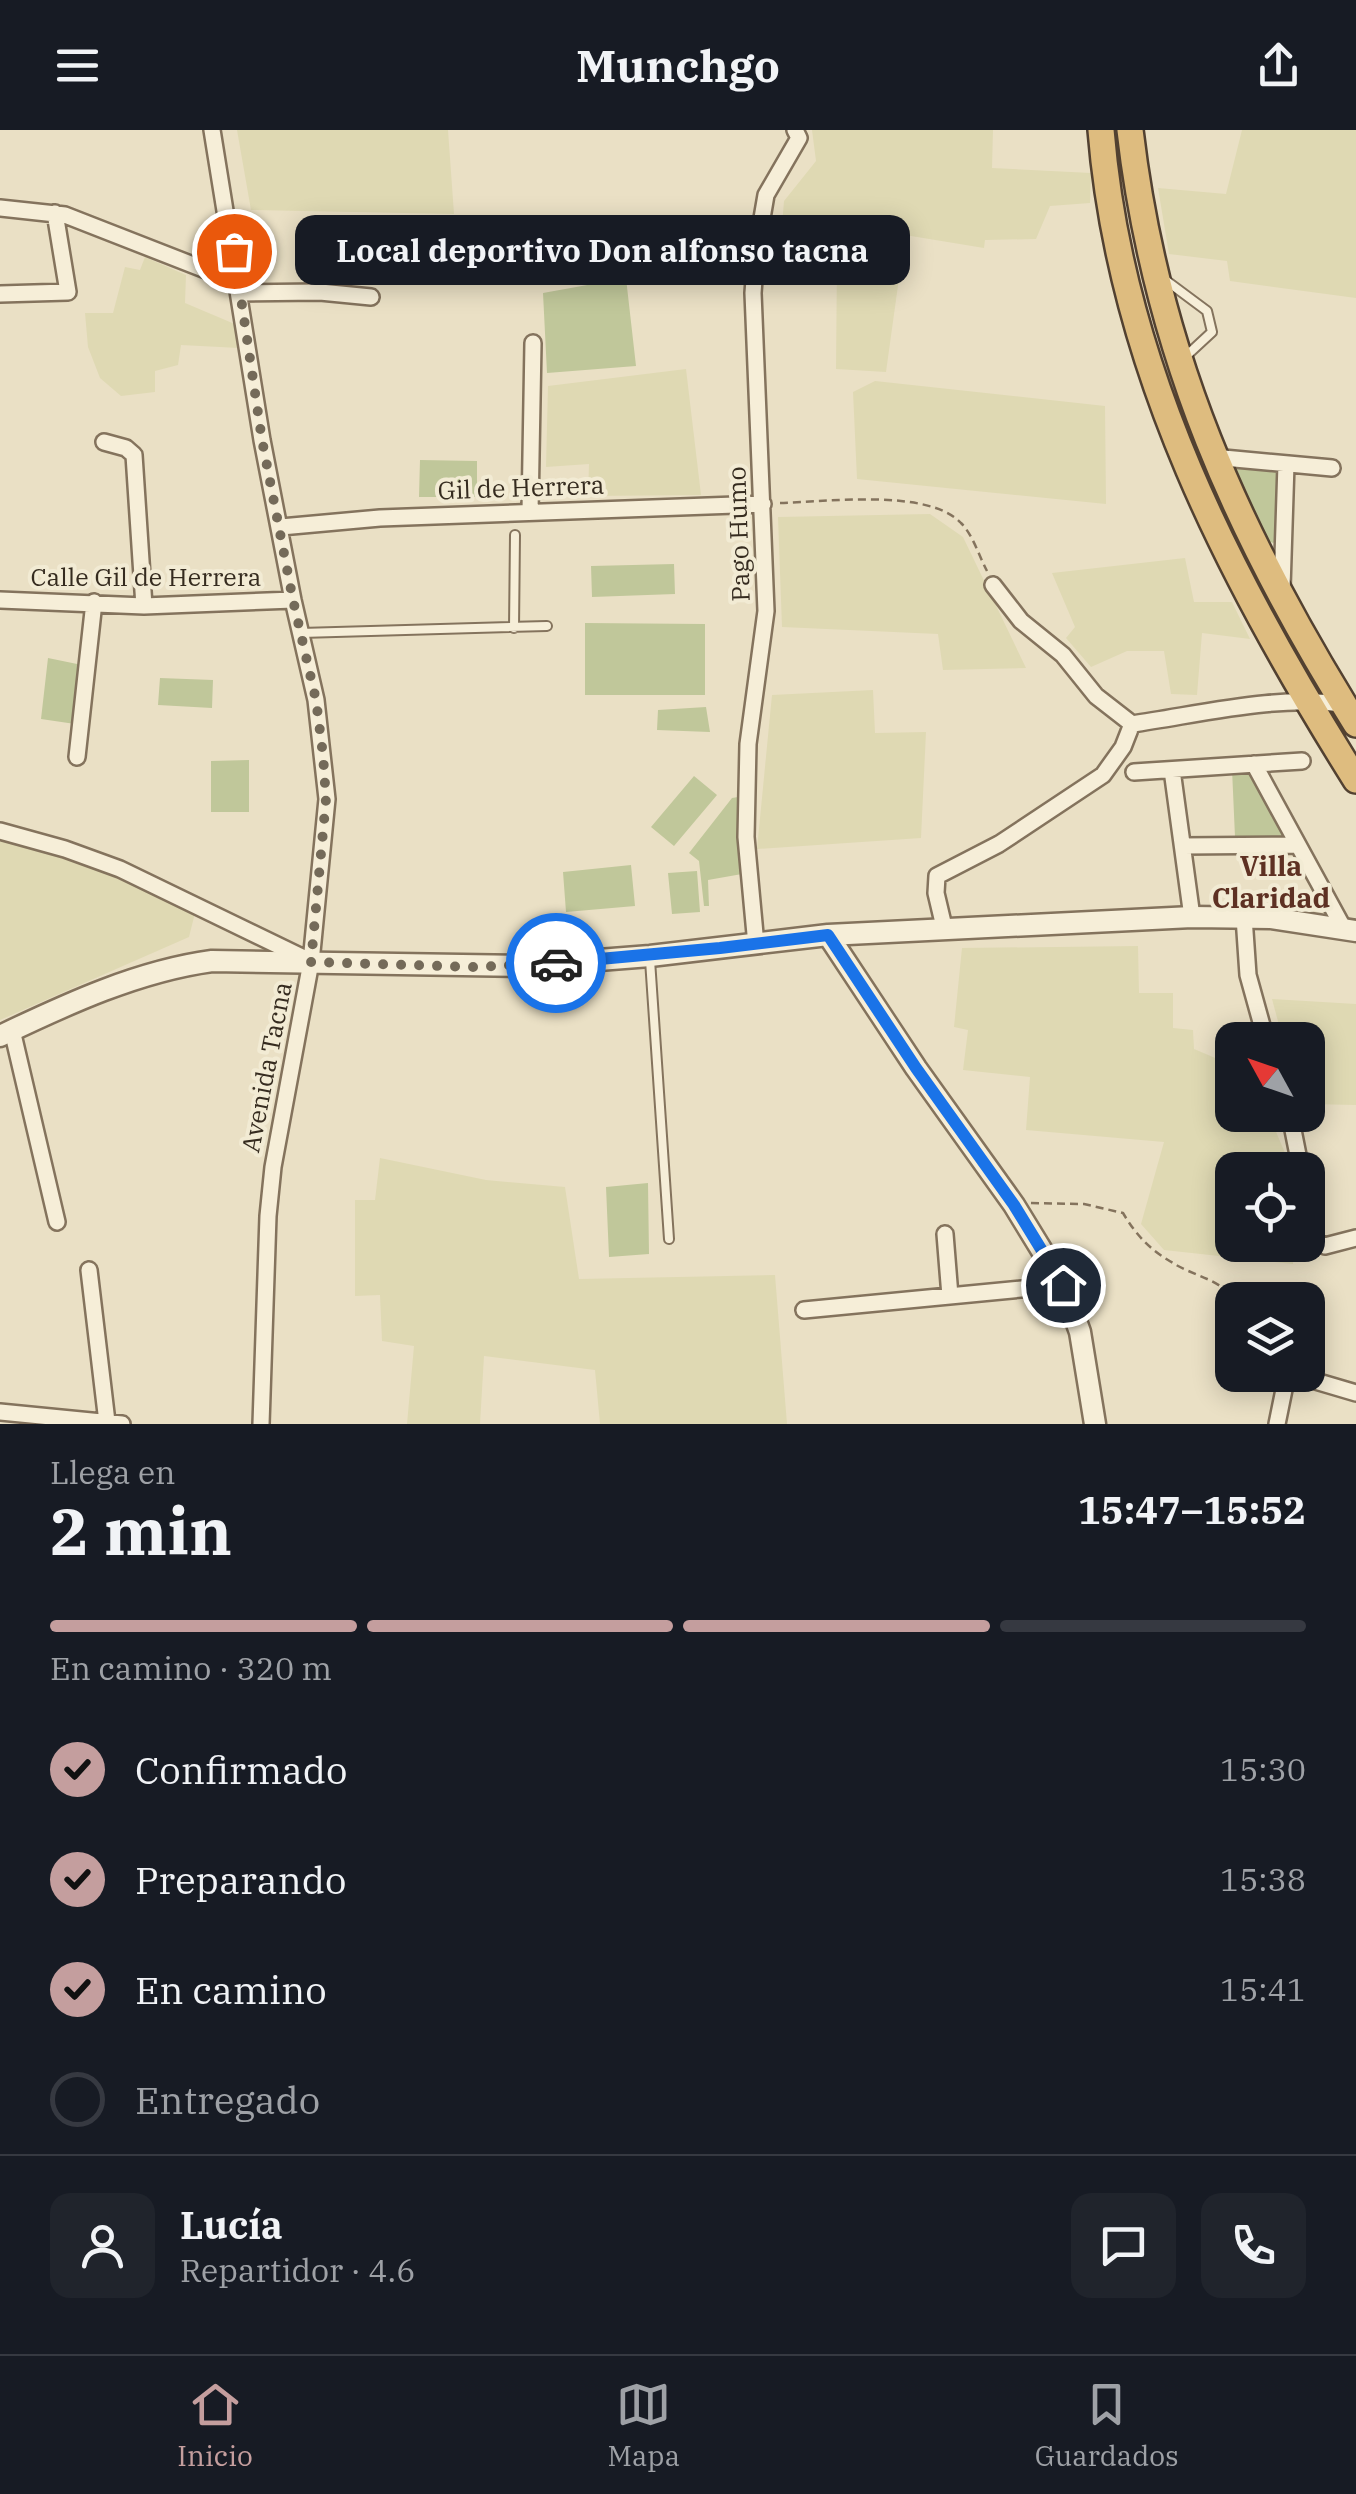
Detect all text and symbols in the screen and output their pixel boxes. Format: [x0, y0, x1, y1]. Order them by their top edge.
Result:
text: Munchgo [576, 36, 780, 94]
icon: menu [50, 38, 105, 93]
icon: share [1251, 38, 1306, 93]
pin [192, 209, 277, 294]
callout: Local deportivo Don alfonso tacna [294, 216, 909, 286]
icon: bag [207, 224, 262, 279]
text: Local deportivo Don alfonso tacna [336, 229, 869, 271]
street label: Pago Humo [719, 466, 757, 602]
street label: Gil de Herrera [437, 468, 605, 506]
street label: Calle Gil de Herrera [31, 560, 261, 593]
district label: Villa Claridad [1212, 847, 1330, 916]
courier [506, 913, 606, 1013]
icon: car [529, 936, 584, 991]
street label: Avenida Tacna [233, 979, 299, 1155]
north arrow [1215, 1022, 1325, 1132]
map controls [1215, 1022, 1325, 1392]
button: locate [1215, 1152, 1325, 1262]
pin [1021, 1243, 1106, 1328]
icon: home [1036, 1258, 1091, 1313]
button: layers [1215, 1282, 1325, 1392]
text: Llega en [50, 1451, 176, 1493]
text: 15:47–15:52 [1078, 1485, 1306, 1534]
text: 2 min [50, 1488, 232, 1573]
text: En camino · 320 m [50, 1647, 332, 1689]
icon: check [50, 1742, 105, 1797]
text: Confirmado [135, 1745, 347, 1794]
text: 15:30 [1220, 1748, 1306, 1790]
icon: check [50, 1852, 105, 1907]
text: Preparando [135, 1855, 346, 1904]
text: 15:38 [1220, 1858, 1306, 1900]
icon: check [50, 1962, 105, 2017]
text: En camino [135, 1965, 327, 2014]
text: 15:41 [1220, 1968, 1306, 2010]
text: Entregado [135, 2075, 320, 2124]
button: person [50, 2193, 155, 2298]
button: chat [1071, 2193, 1176, 2298]
button: phone [1201, 2193, 1306, 2298]
text: Lucía [180, 2200, 283, 2249]
text: Repartidor · 4.6 [180, 2249, 415, 2291]
tab: Inicio [177, 2377, 253, 2474]
tab: Mapa [608, 2377, 680, 2474]
tab: Guardados [1035, 2377, 1179, 2474]

